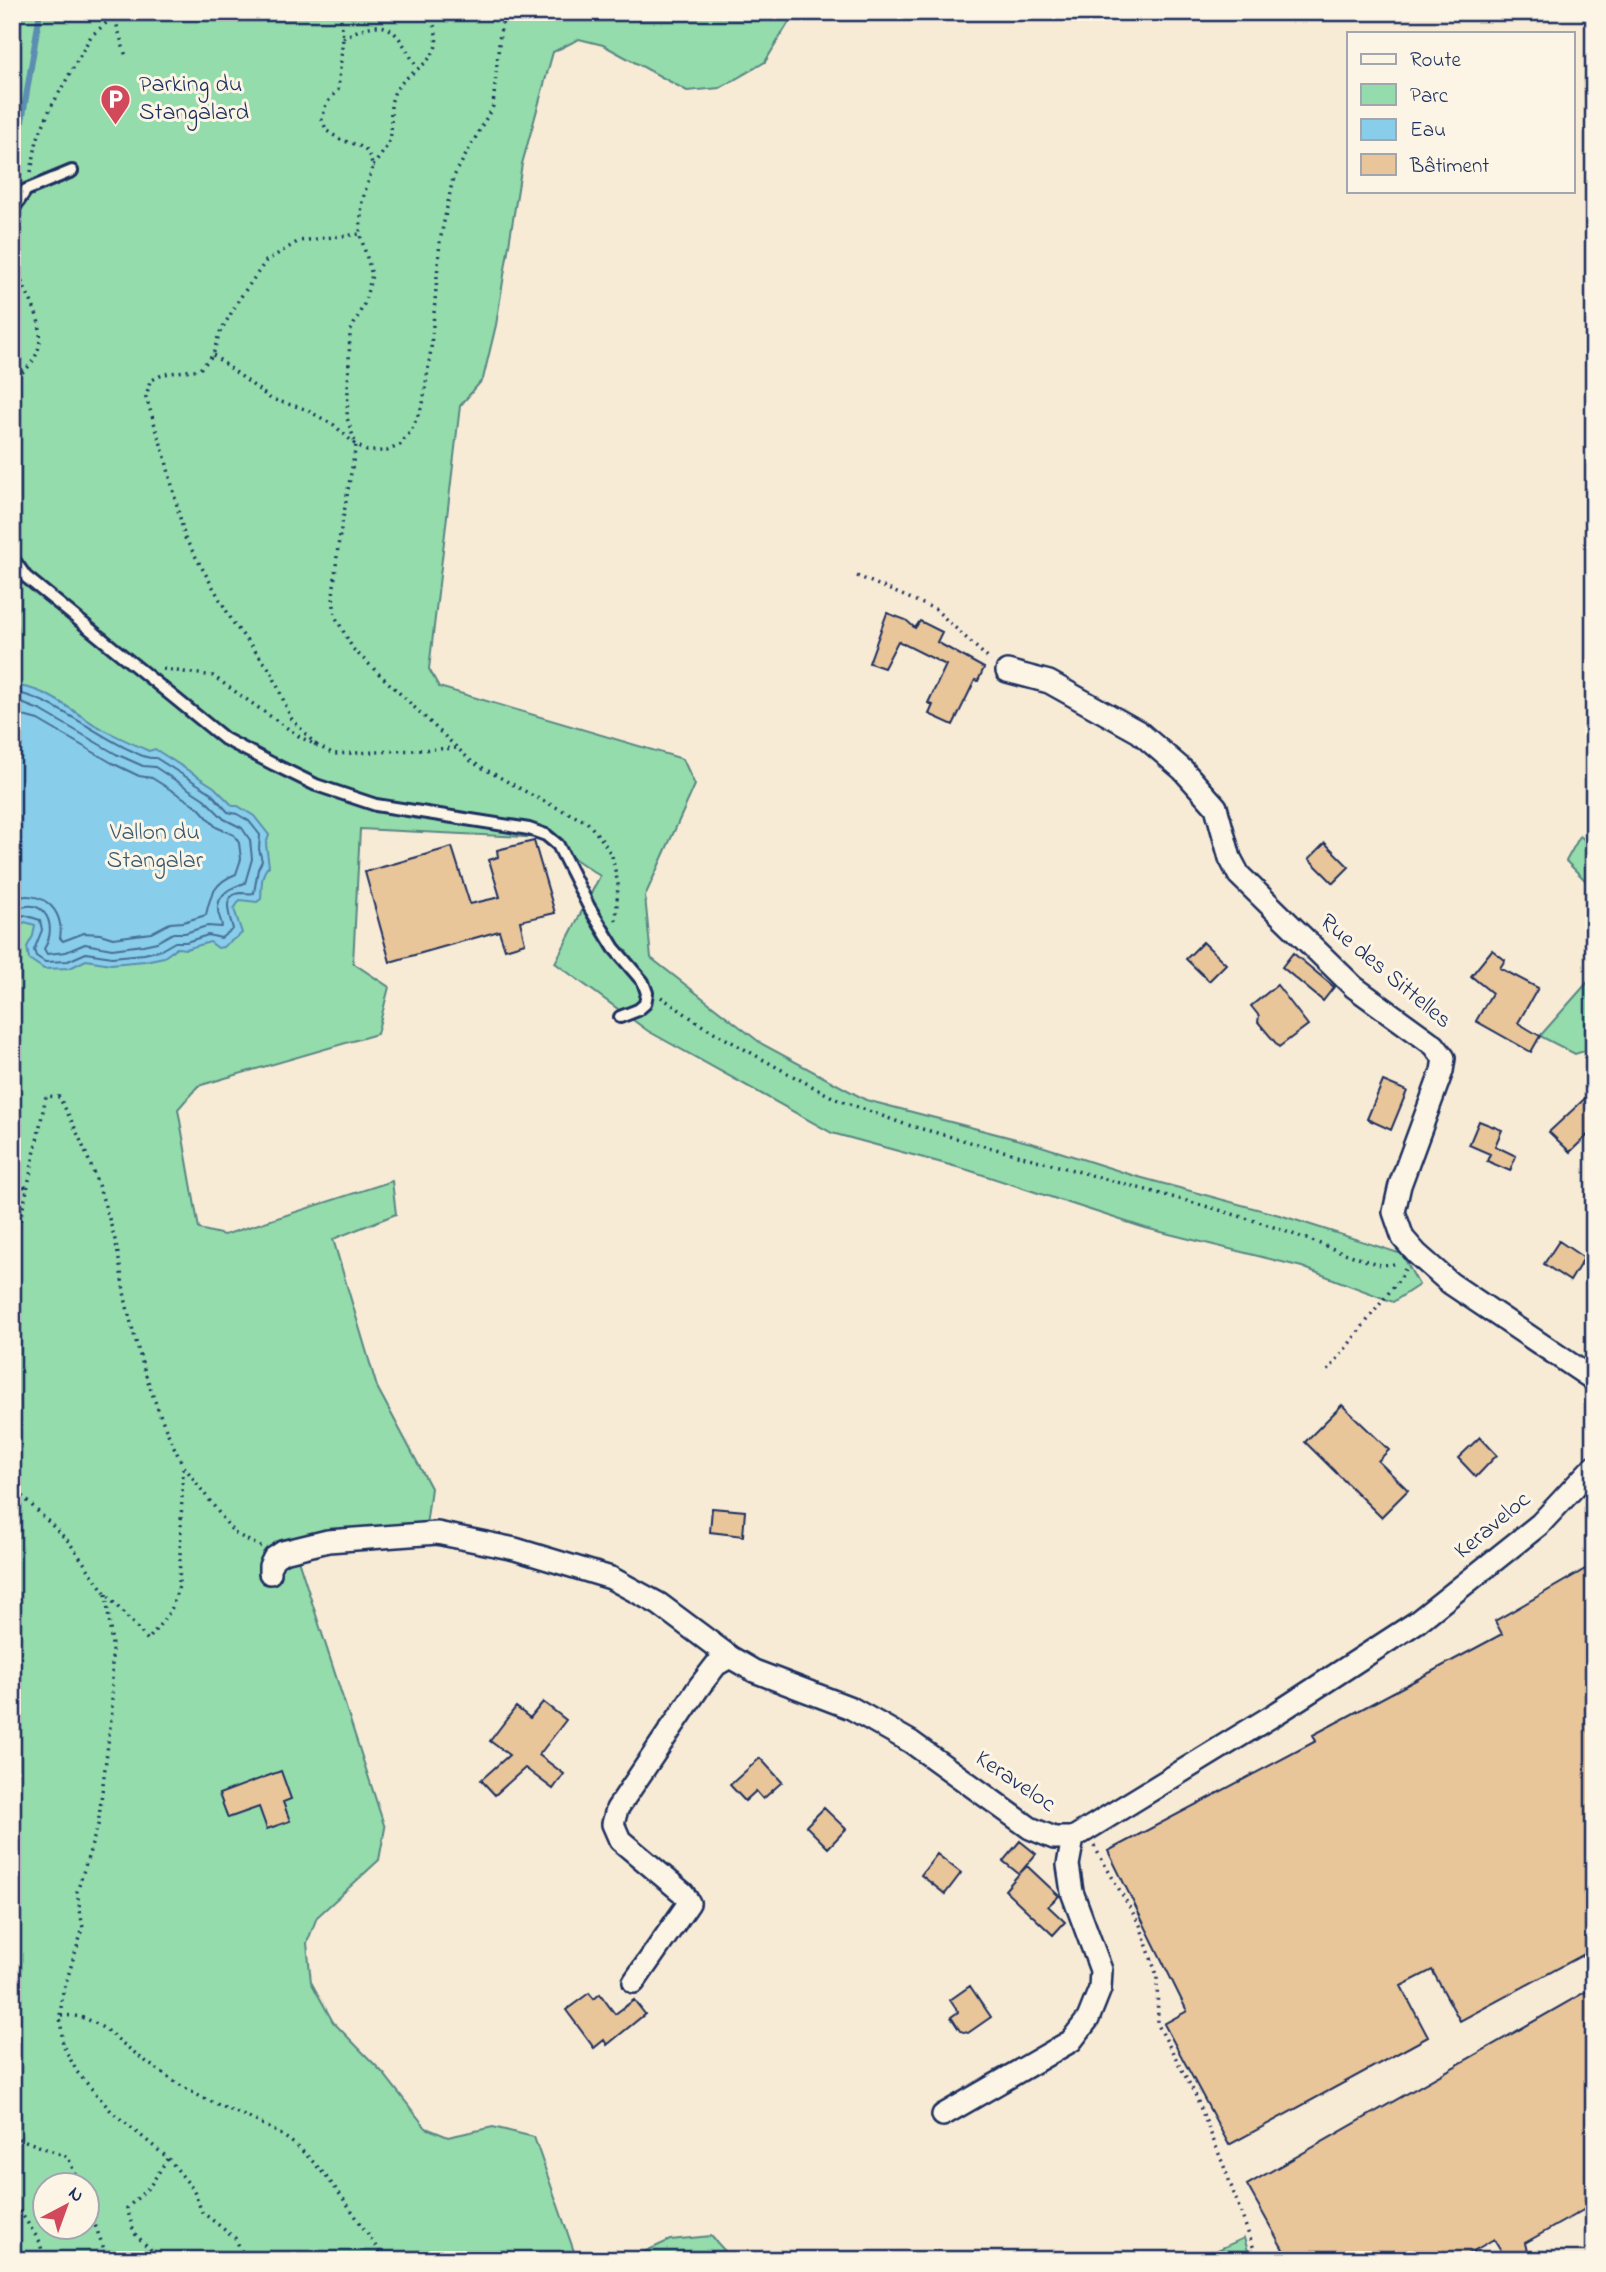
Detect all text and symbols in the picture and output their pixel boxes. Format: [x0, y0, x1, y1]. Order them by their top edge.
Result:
legend [1347, 32, 1574, 192]
text: Route [1410, 46, 1462, 76]
place label: Parking du Stangalard [139, 68, 249, 131]
parking icon: Parking du Stangalard [99, 82, 133, 126]
text: Parc [1410, 82, 1449, 112]
text: Eau [1410, 116, 1446, 146]
text: Bâtiment [1409, 152, 1489, 182]
park label: Vallon du Stangalar [107, 816, 204, 879]
street label: Rue des Sittelles [1311, 906, 1459, 1038]
street label: Keraveloc [1447, 1483, 1539, 1569]
street label: Keraveloc [968, 1742, 1063, 1822]
north arrow [32, 2170, 102, 2240]
text: N [62, 2181, 89, 2210]

